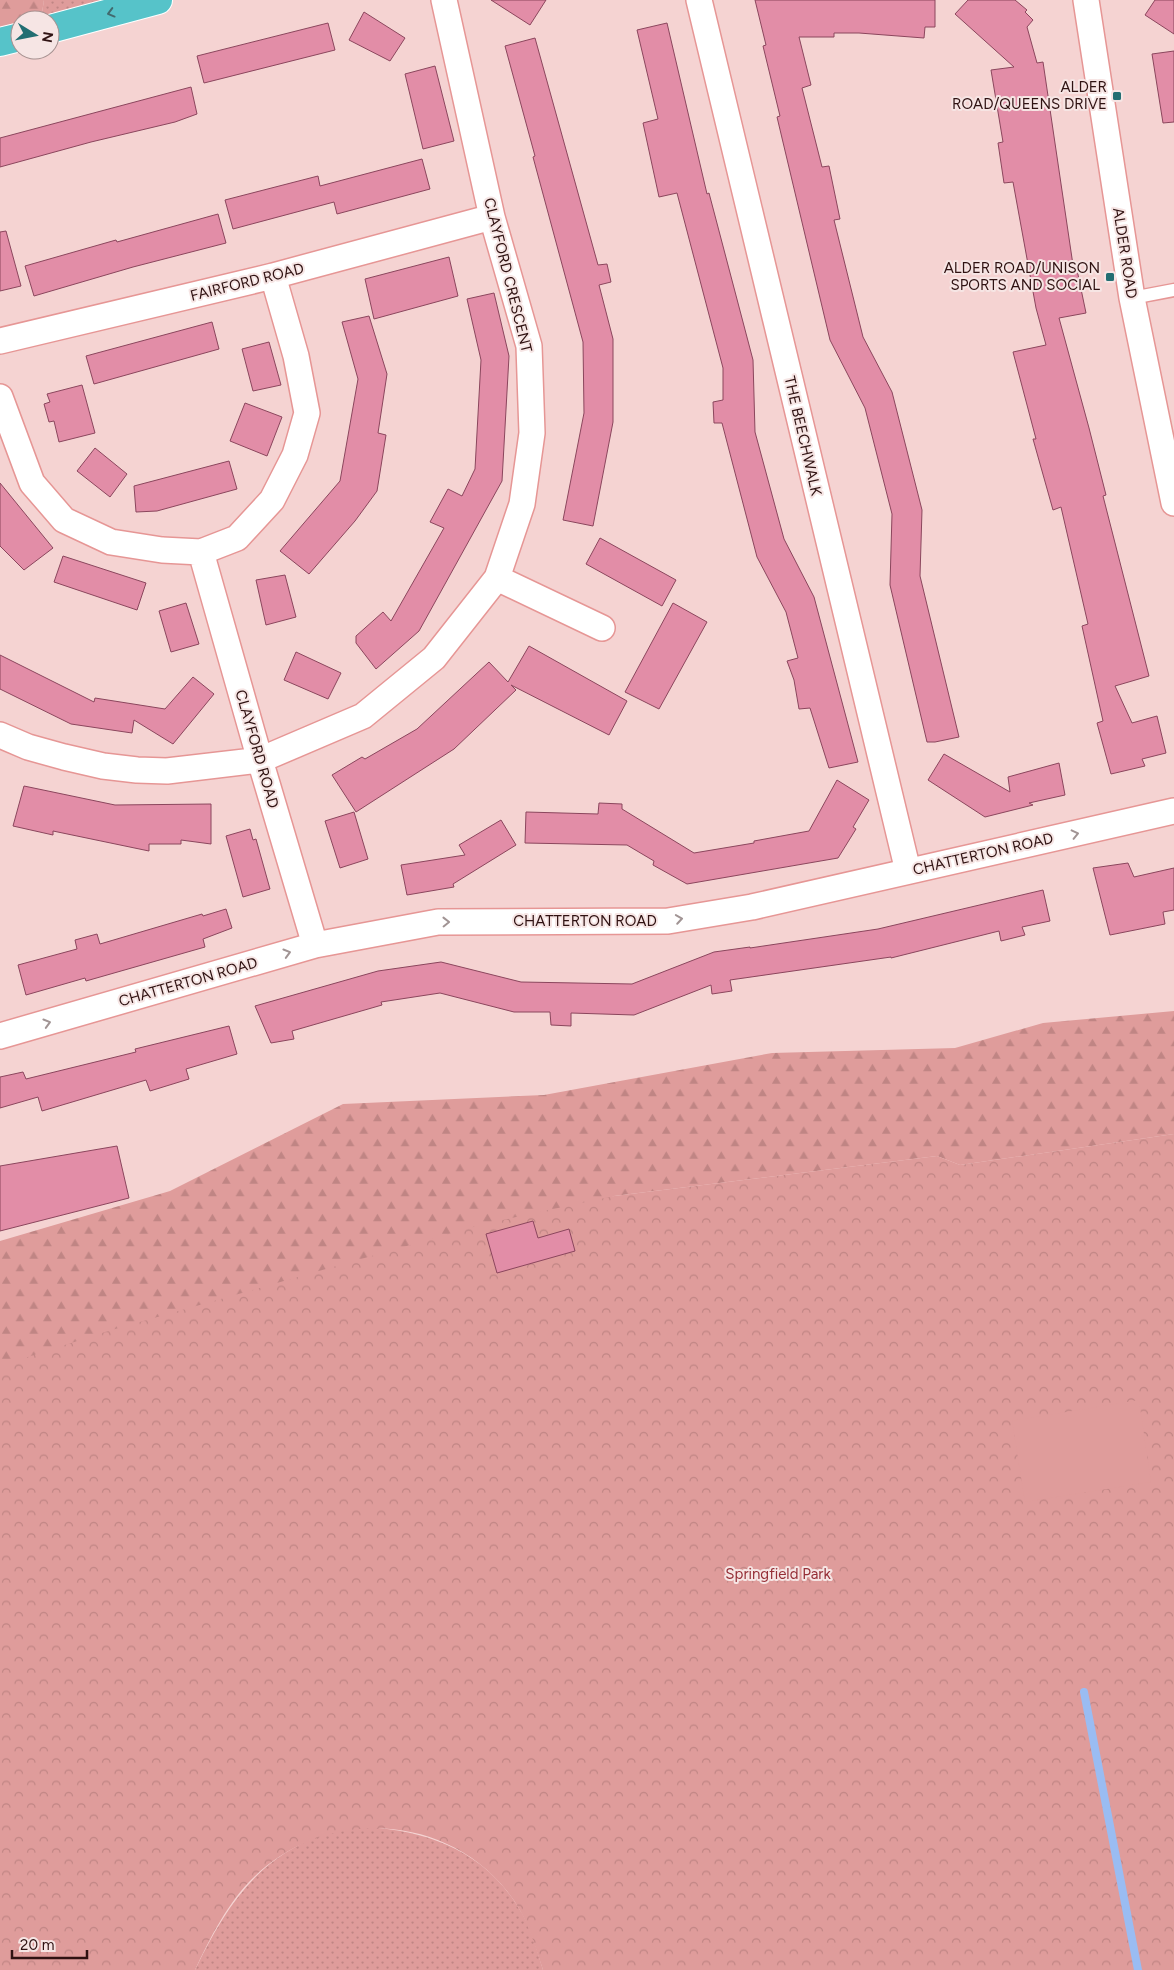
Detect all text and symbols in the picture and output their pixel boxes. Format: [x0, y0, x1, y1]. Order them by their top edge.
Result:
one-way arrow [107, 7, 115, 17]
north arrow [10, 10, 60, 60]
text: N [38, 30, 57, 44]
place label: ALDER ROAD/QUEENS DRIVE [952, 78, 1107, 113]
marker: ALDER ROAD/QUEENS DRIVE [1111, 90, 1123, 102]
street label: CLAYFORD CRESCENT [480, 196, 536, 355]
street label: ALDER ROAD [1109, 206, 1141, 300]
street label: FAIRFORD ROAD [188, 259, 306, 305]
place label: ALDER ROAD/UNISON SPORTS AND SOCIAL [944, 259, 1100, 294]
marker: ALDER ROAD/UNISON SPORTS AND SOCIAL [1104, 271, 1116, 283]
street label: THE BEECHWALK [780, 374, 826, 498]
street label: CLAYFORD ROAD [231, 688, 283, 810]
street label: CHATTERTON ROAD [911, 829, 1055, 879]
one-way arrow [1070, 829, 1079, 840]
street label: CHATTERTON ROAD [513, 912, 657, 930]
one-way arrow [675, 914, 683, 925]
one-way arrow [443, 917, 451, 927]
one-way arrow [282, 949, 291, 959]
street label: CHATTERTON ROAD [117, 954, 259, 1010]
one-way arrow [42, 1018, 50, 1028]
park label: Springfield Park [725, 1565, 831, 1583]
scale bar [12, 1928, 88, 1960]
text: 20 m [20, 1936, 54, 1954]

